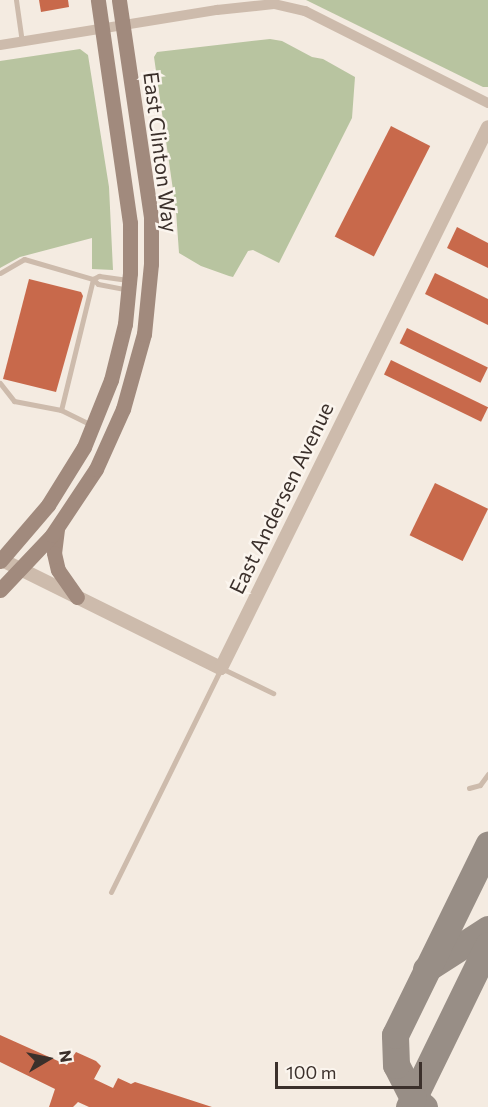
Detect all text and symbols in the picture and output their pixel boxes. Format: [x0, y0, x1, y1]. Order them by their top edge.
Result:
street label: East Clinton Way [139, 70, 183, 234]
street label: East Andersen Avenue [224, 398, 338, 598]
north arrow [18, 1029, 78, 1089]
text: N [56, 1049, 77, 1064]
scale bar [278, 1050, 425, 1088]
text: 100 m [286, 1061, 336, 1083]

